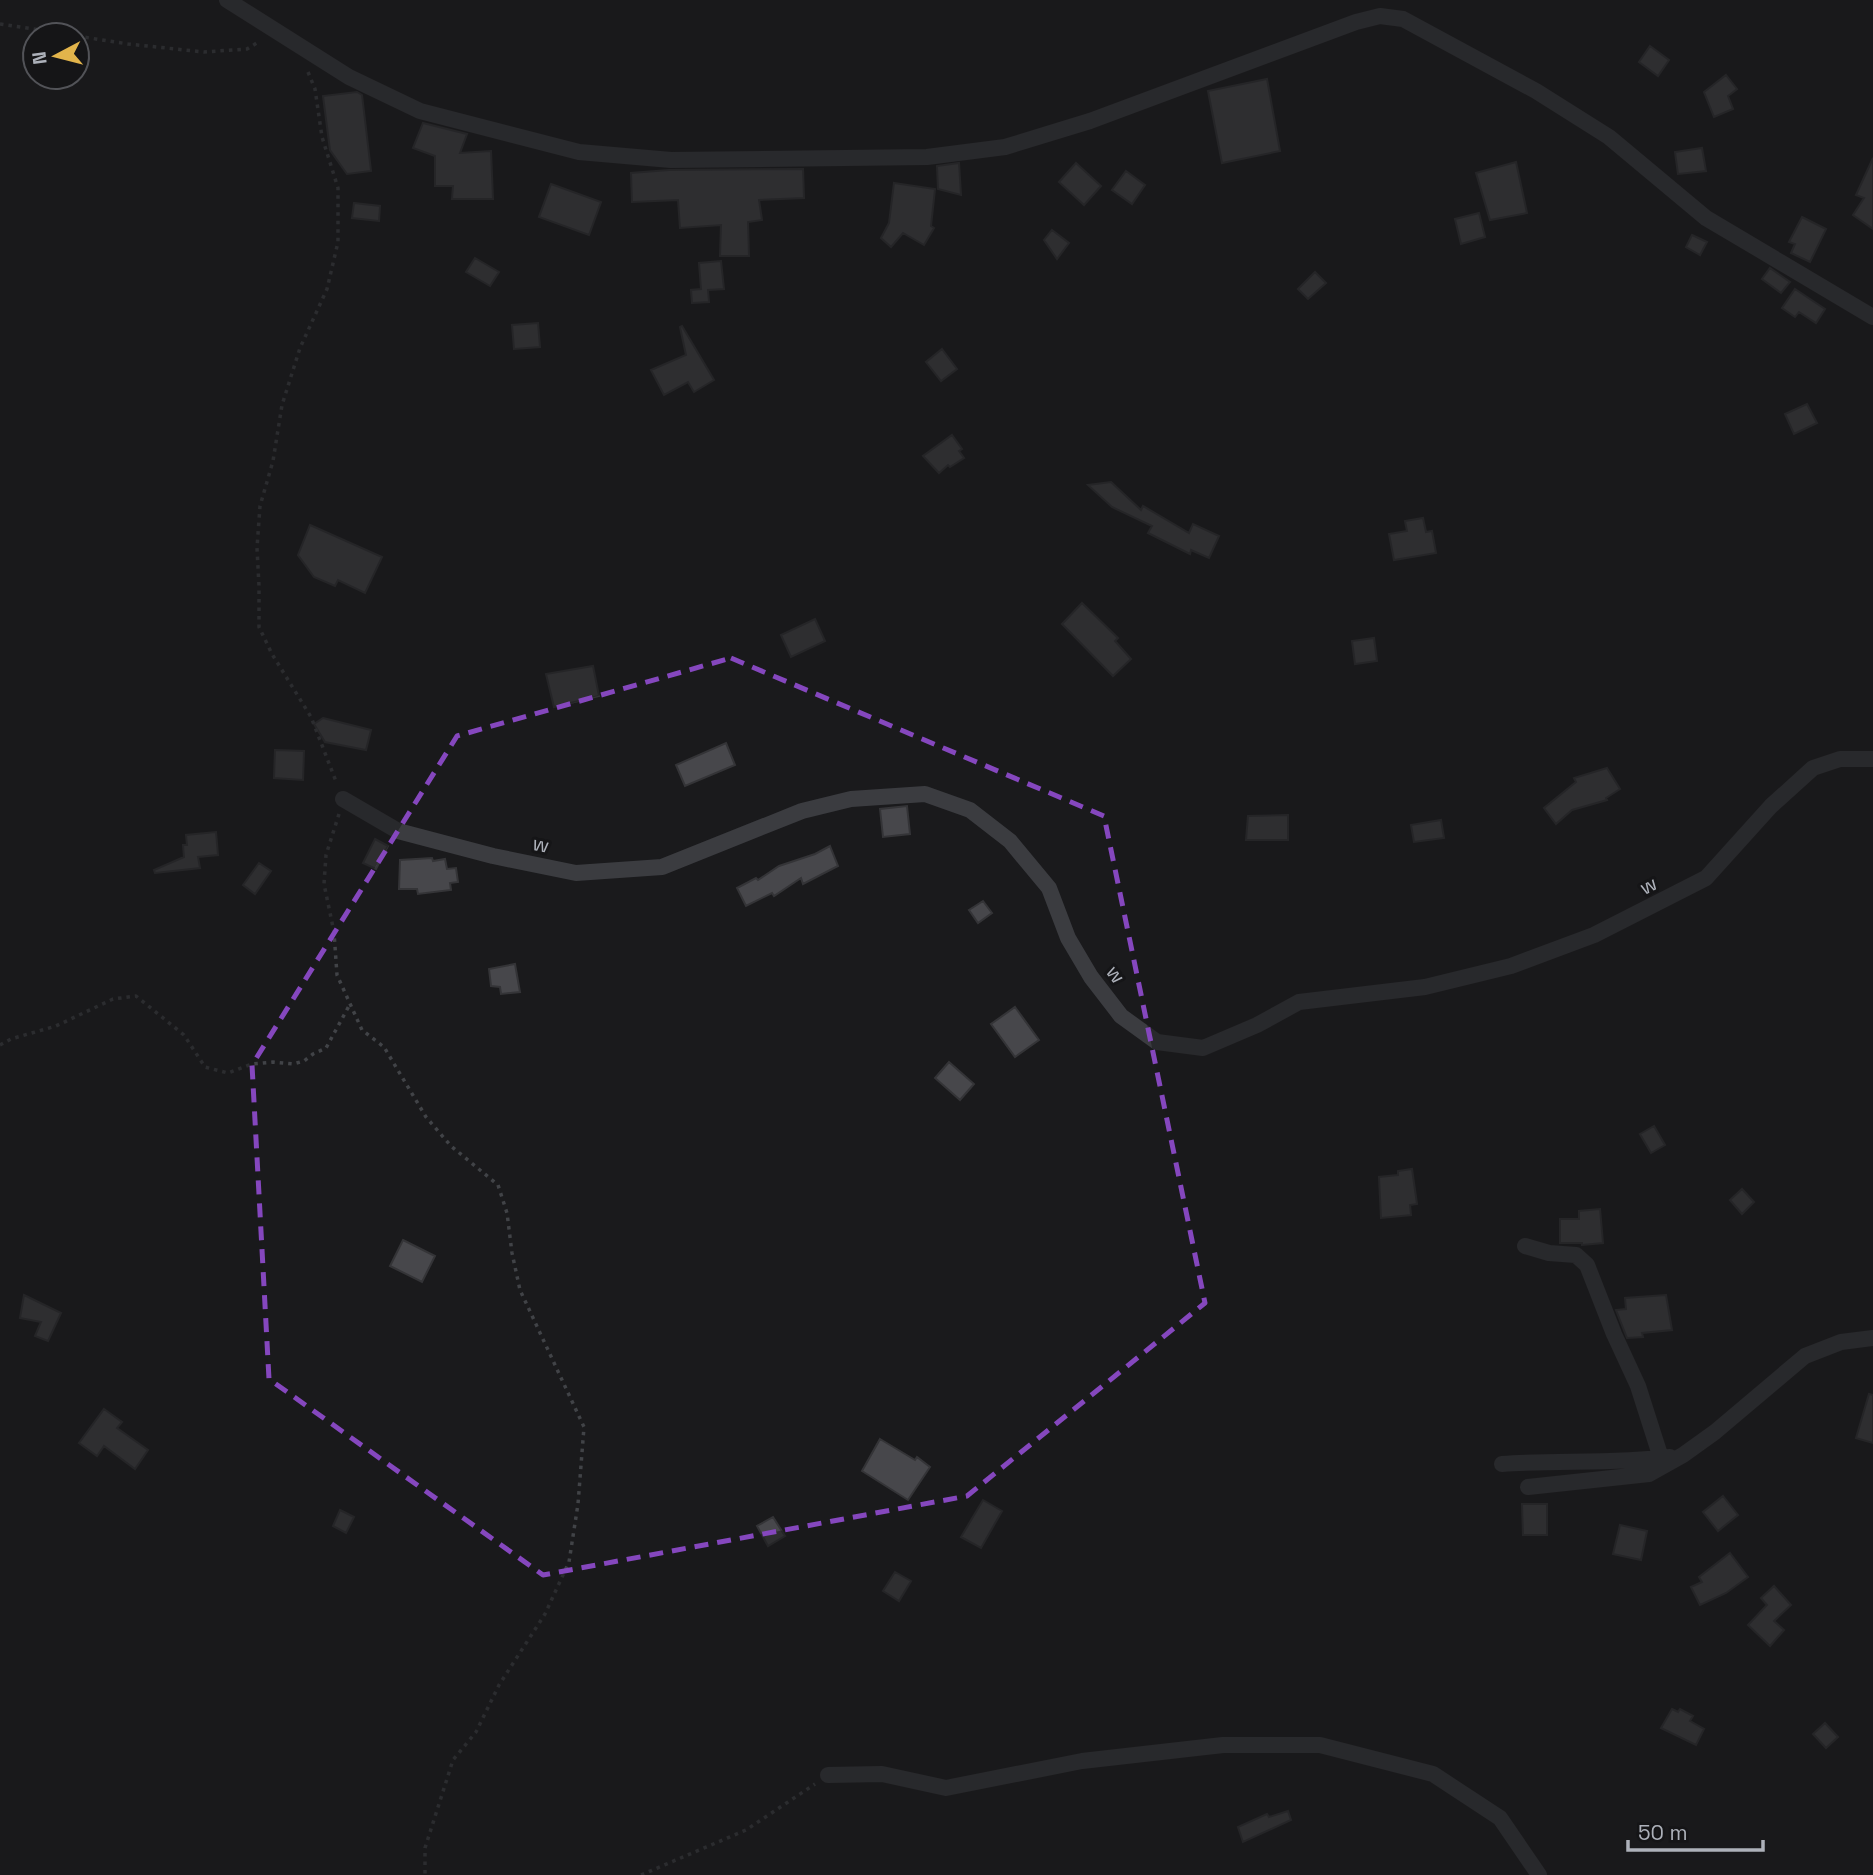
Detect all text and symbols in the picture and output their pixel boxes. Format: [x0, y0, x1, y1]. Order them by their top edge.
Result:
north arrow [21, 21, 91, 91]
text: N [26, 50, 53, 66]
street label: w [530, 829, 552, 859]
street label: w [1634, 869, 1662, 901]
street label: w [1100, 959, 1132, 989]
scale bar [1628, 1808, 1763, 1852]
text: 50 m [1638, 1819, 1688, 1846]

